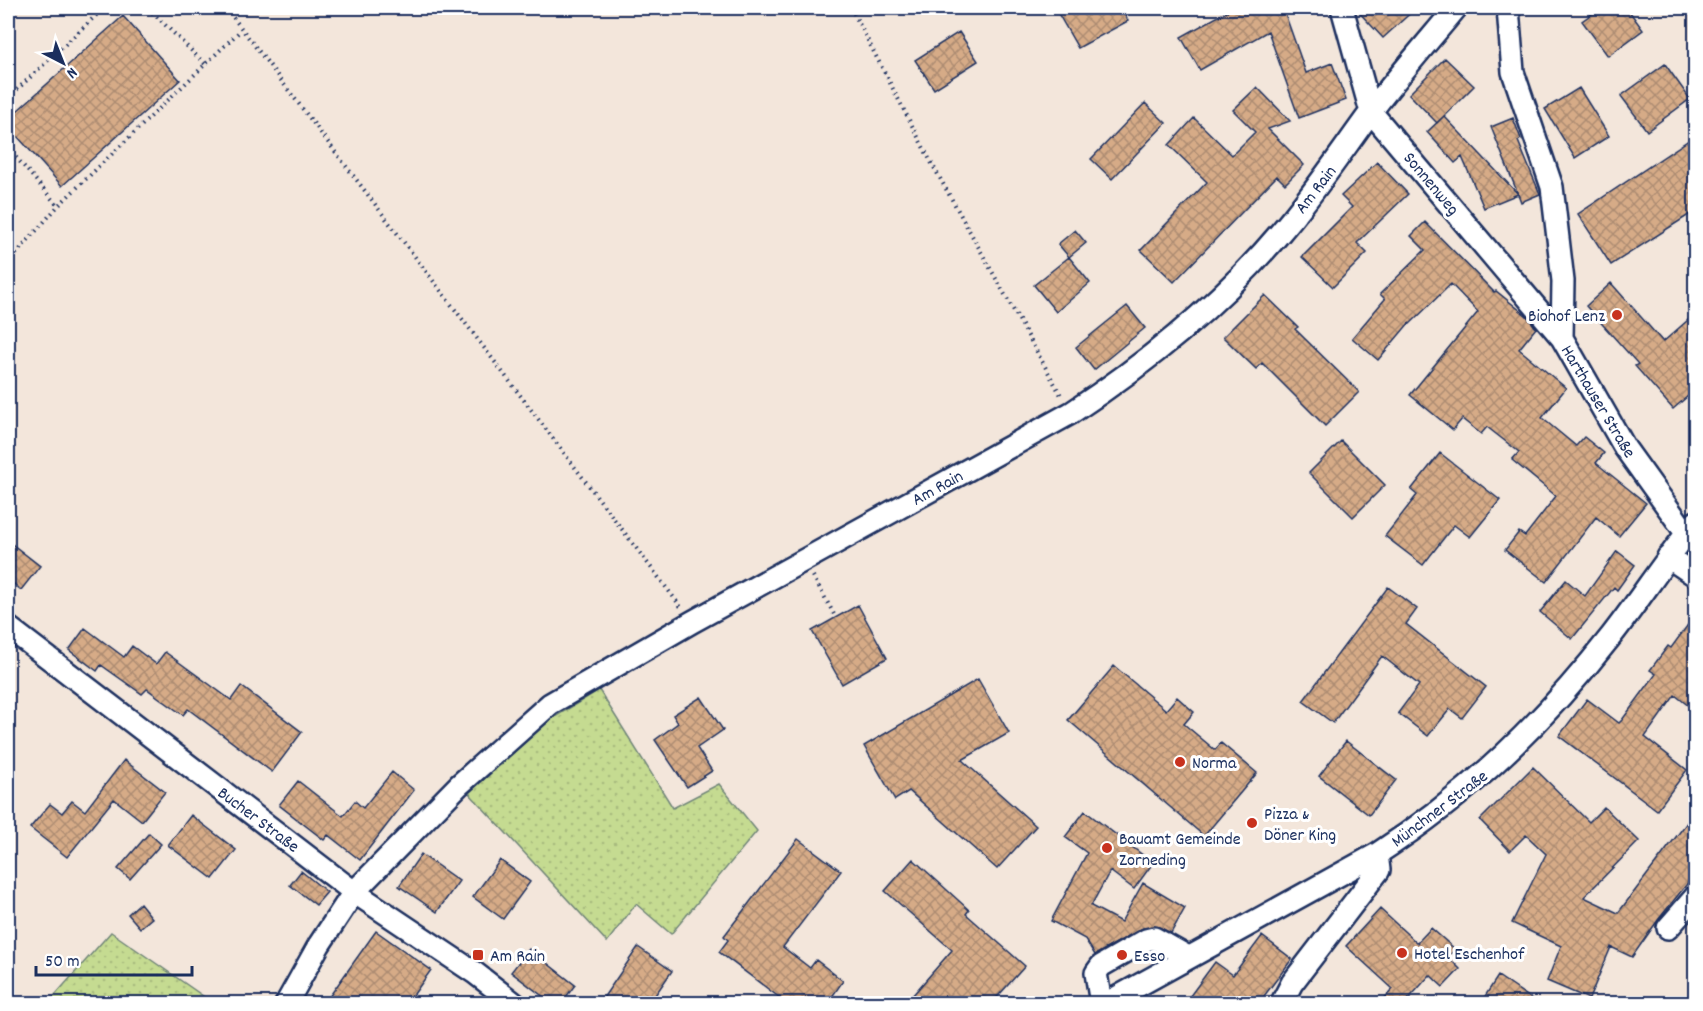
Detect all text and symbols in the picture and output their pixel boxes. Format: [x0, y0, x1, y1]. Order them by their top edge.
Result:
north arrow [33, 33, 93, 93]
text: N [61, 61, 82, 84]
street label: Sonnenweg [1396, 147, 1464, 222]
street label: Am Rain [1290, 161, 1344, 220]
place label: Biohof Lenz [1528, 305, 1605, 330]
marker: Biohof Lenz [1610, 308, 1624, 322]
street label: Harthauser Straße [1553, 341, 1641, 464]
street label: Am Rain [908, 465, 968, 513]
place label: Norma [1192, 752, 1237, 777]
marker: Norma [1173, 755, 1187, 769]
street label: Münchner Straße [1387, 765, 1494, 855]
street label: Bucher Straße [211, 782, 304, 860]
place label: Pizza & Döner King [1264, 803, 1336, 849]
marker: Pizza & Döner King [1245, 816, 1259, 830]
place label: Bauamt Gemeinde Zorneding [1119, 828, 1241, 874]
marker: Bauamt Gemeinde Zorneding [1100, 841, 1114, 855]
scale bar [36, 939, 192, 977]
place label: Hotel Eschenhof [1414, 943, 1525, 968]
place label: Am Rain [490, 945, 545, 970]
place label: Esso [1134, 945, 1165, 970]
marker: Hotel Eschenhof [1395, 946, 1409, 960]
marker: Am Rain [471, 948, 485, 962]
marker: Esso [1115, 948, 1129, 962]
text: 50 m [45, 950, 80, 975]

